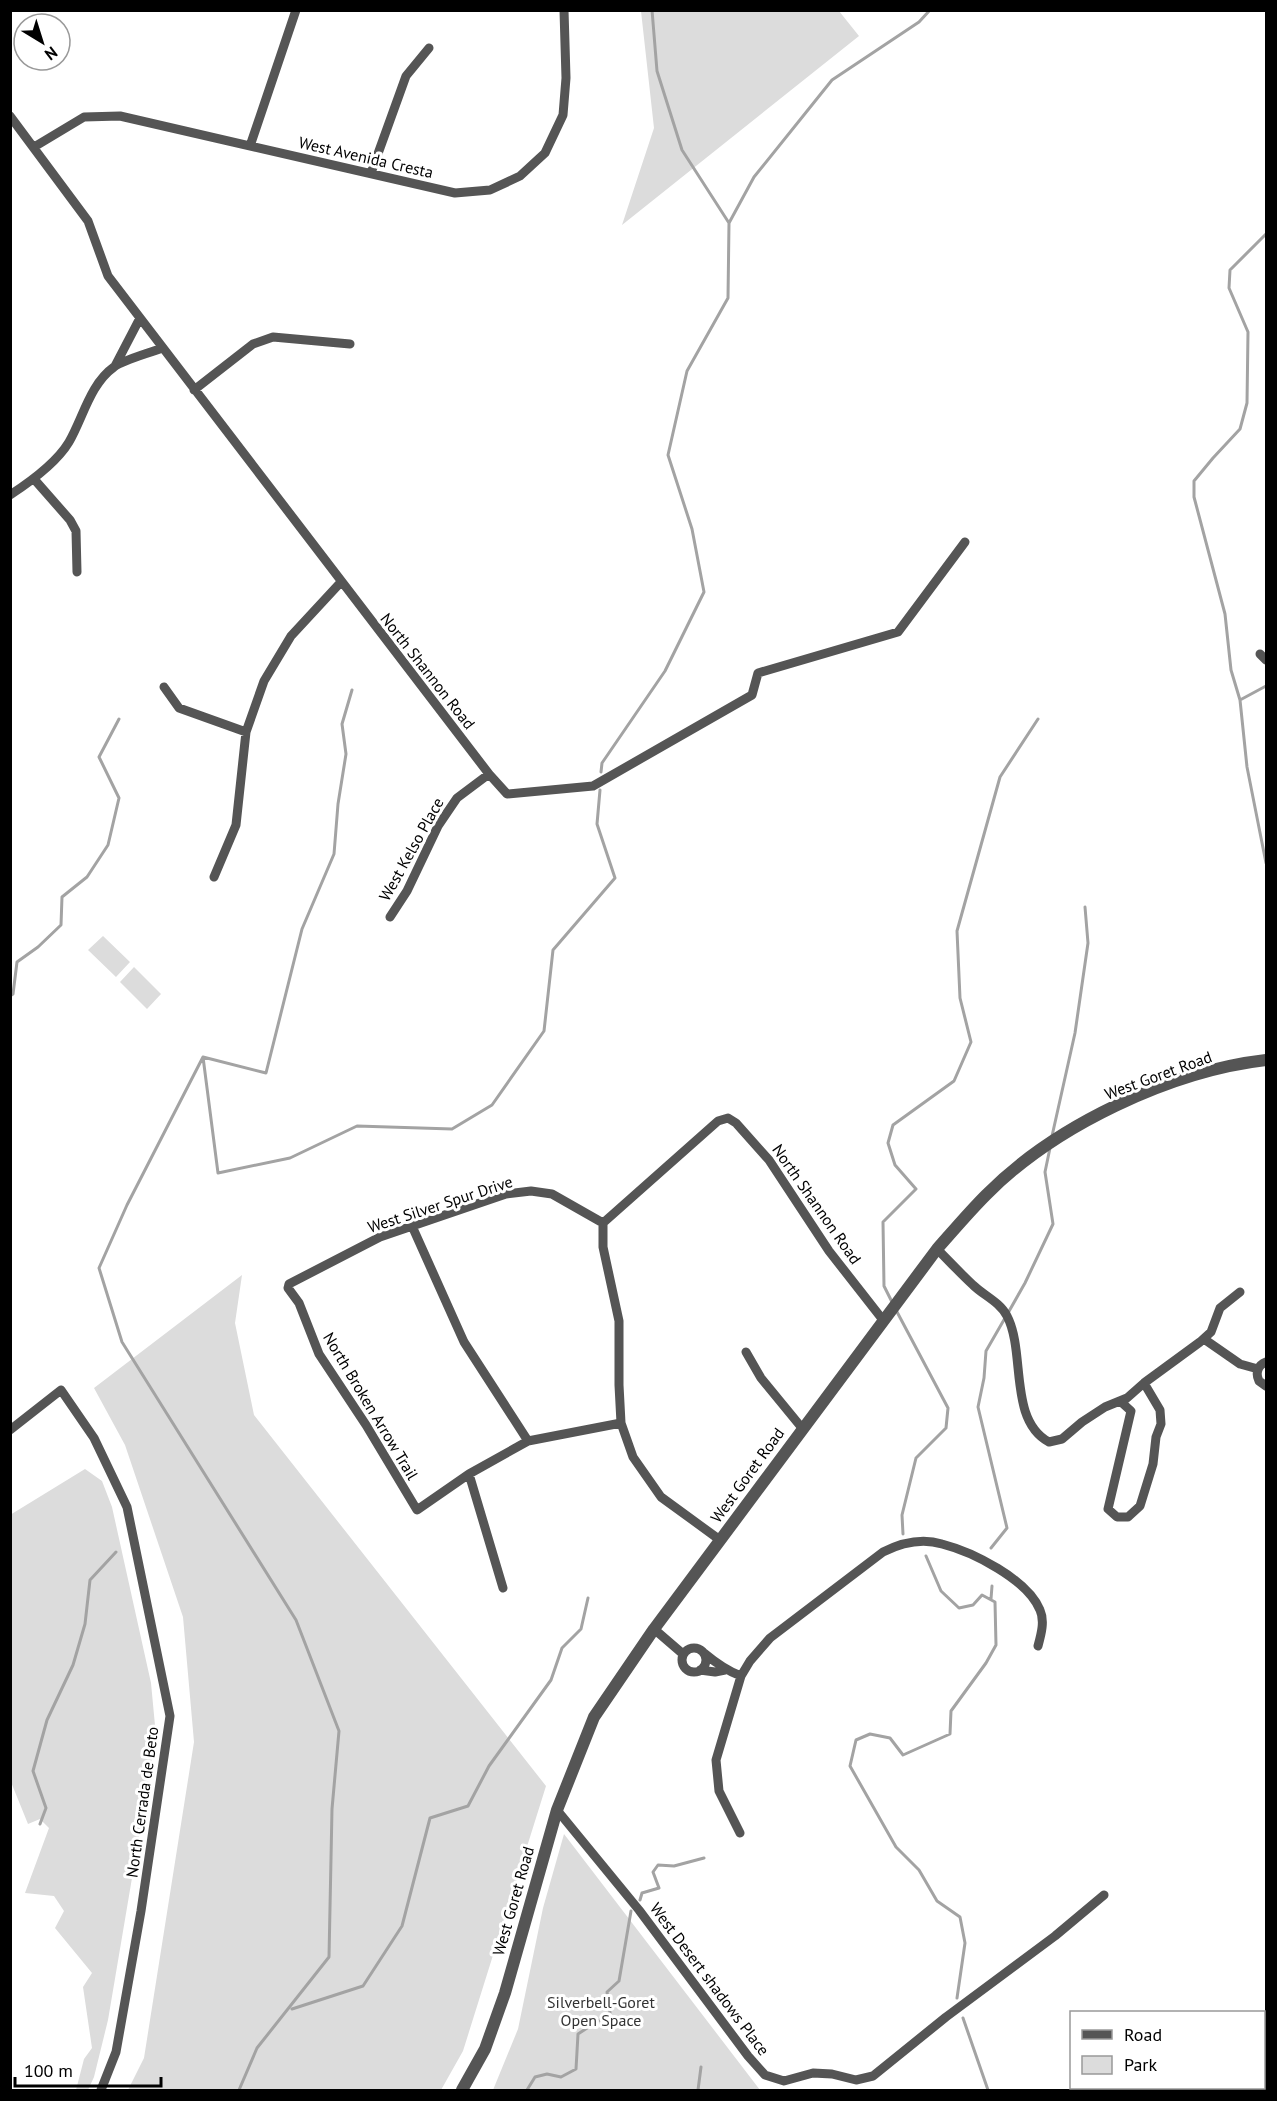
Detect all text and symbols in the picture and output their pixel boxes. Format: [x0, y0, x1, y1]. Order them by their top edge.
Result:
north arrow [12, 12, 72, 72]
text: N [41, 43, 62, 65]
street label: West Avenida Cresta [297, 132, 435, 182]
street label: North Shannon Road [376, 609, 480, 733]
street label: West Kelso Place [374, 794, 448, 904]
street label: West Goret Road [1102, 1046, 1214, 1104]
street label: North Shannon Road [768, 1140, 866, 1268]
street label: West Silver Spur Drive [365, 1171, 515, 1237]
street label: North Broken Arrow Trail [319, 1329, 423, 1484]
street label: West Goret Road [706, 1424, 788, 1526]
street label: North Cerrada de Beto [121, 1725, 163, 1879]
street label: West Goret Road [488, 1844, 538, 1958]
street label: West Desert shadows Place [646, 1899, 774, 2059]
park label: Silverbell-Goret Open Space [547, 1992, 655, 2030]
legend [1070, 2011, 1265, 2089]
text: Road [1124, 2023, 1162, 2046]
scale bar [15, 2050, 160, 2088]
text: Park [1124, 2053, 1157, 2076]
text: 100 m [24, 2059, 73, 2082]

